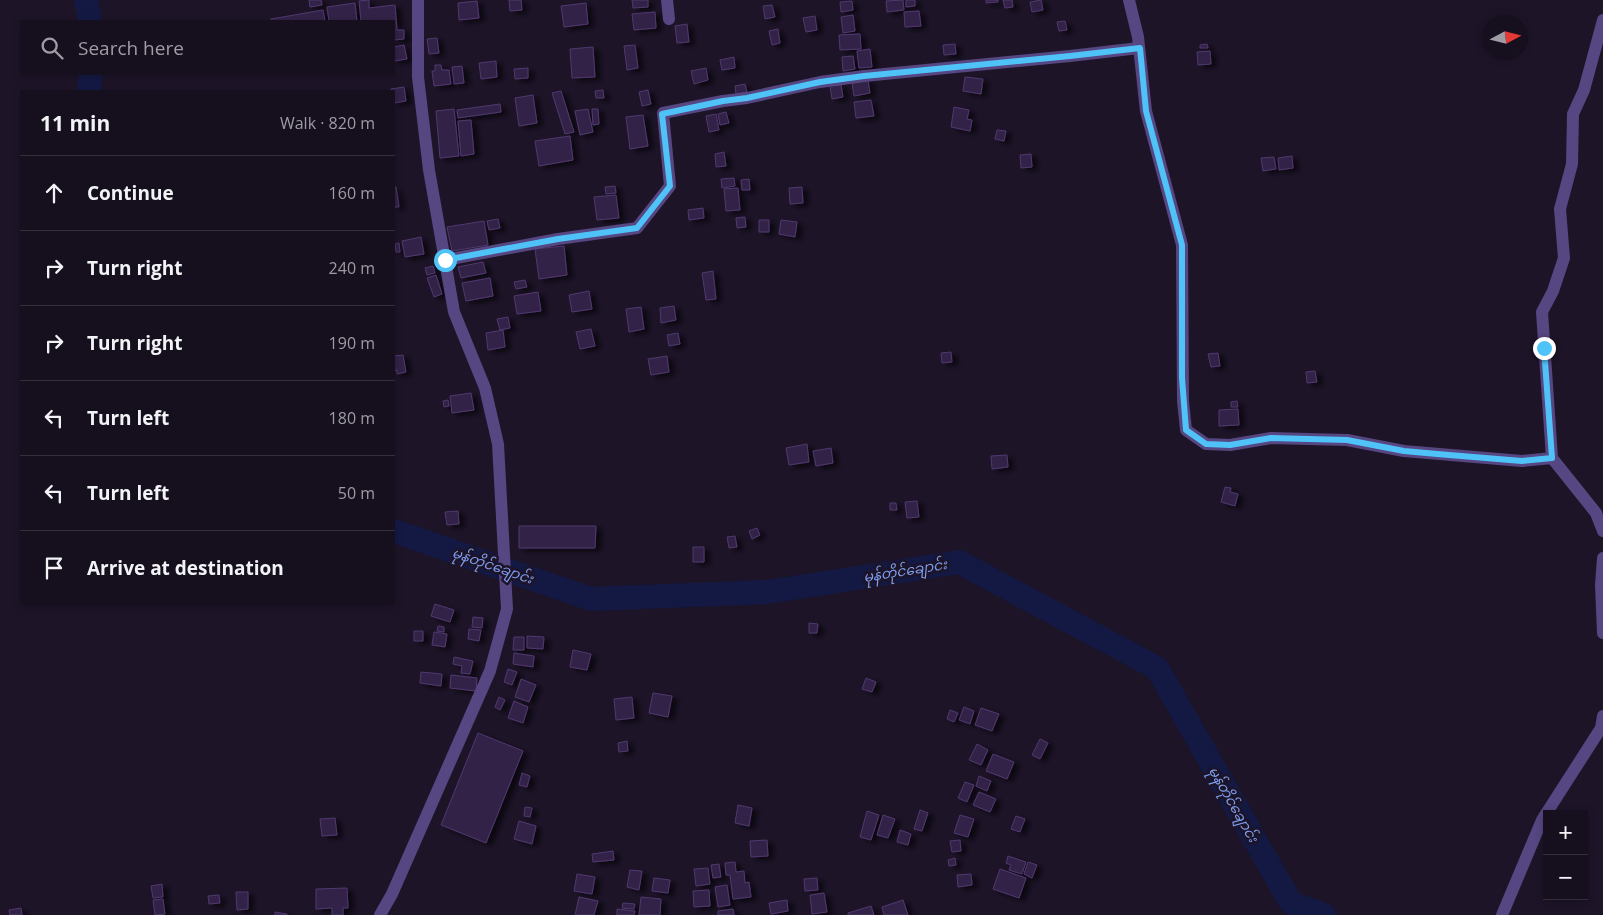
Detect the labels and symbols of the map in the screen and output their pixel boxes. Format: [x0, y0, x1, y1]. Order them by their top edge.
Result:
north arrow [1483, 15, 1528, 60]
route start [434, 249, 457, 272]
route end [1533, 337, 1556, 360]
water label: မုန်တိုင်ချောင်း [449, 542, 537, 591]
water label: မုန်တိုင်ချောင်း [862, 554, 950, 589]
water label: မုန်တိုင်ချောင်း [1202, 763, 1264, 848]

